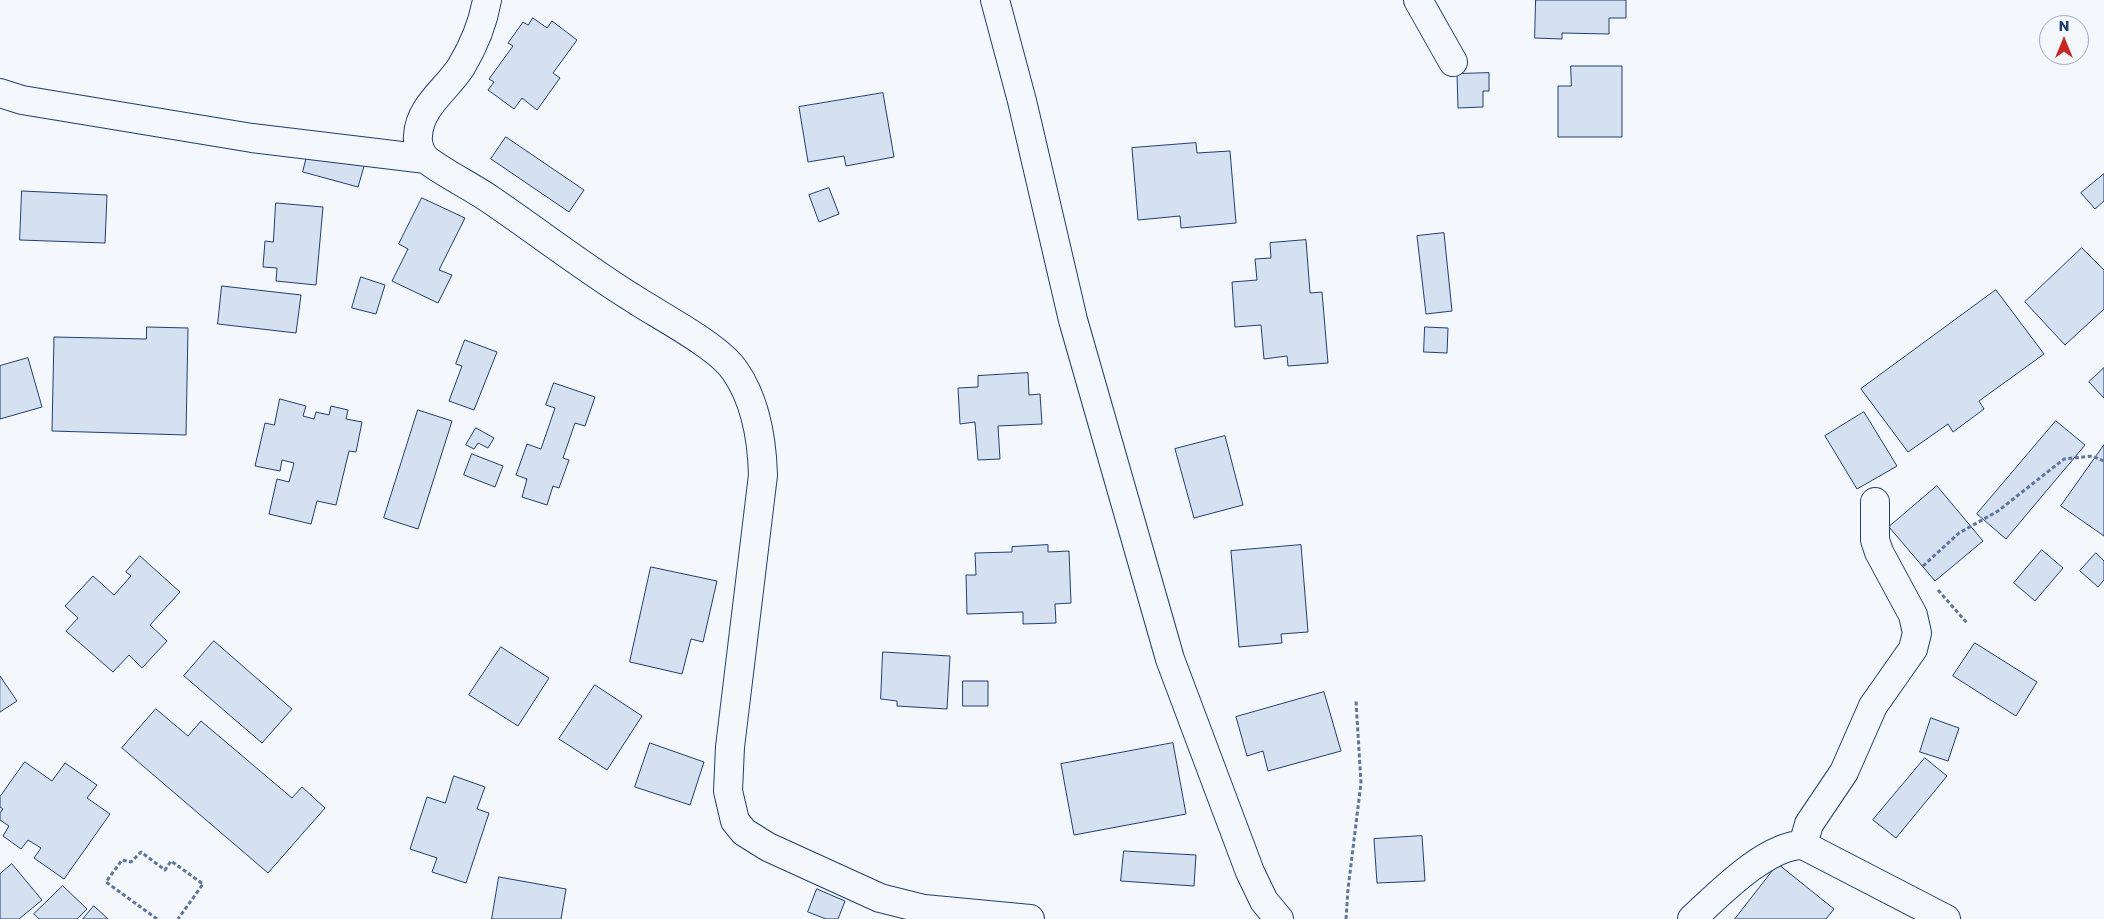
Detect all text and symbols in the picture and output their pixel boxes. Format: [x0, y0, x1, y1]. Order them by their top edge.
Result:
north arrow [2039, 15, 2089, 65]
text: N [2059, 16, 2069, 36]

